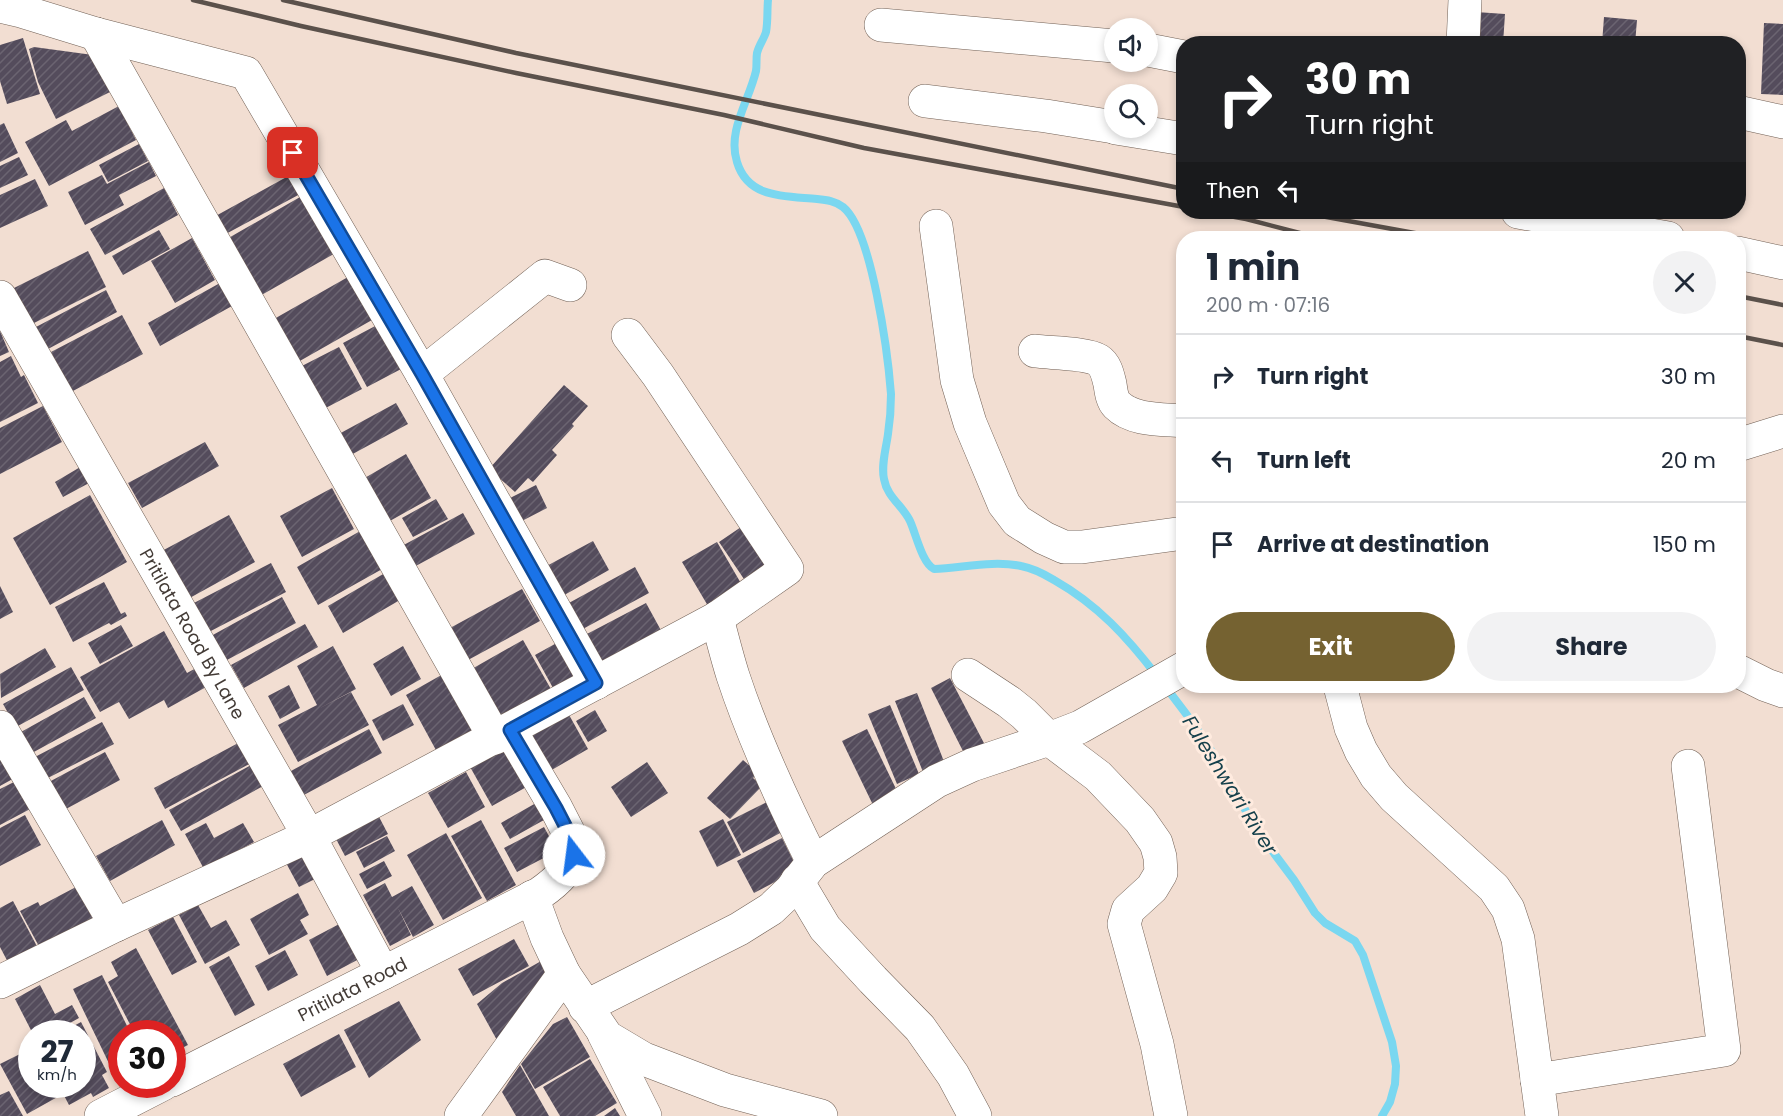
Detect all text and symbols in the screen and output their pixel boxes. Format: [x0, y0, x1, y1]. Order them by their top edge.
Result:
map controls [1104, 18, 1158, 138]
button: sound [1104, 18, 1158, 72]
text: 30 m [1305, 50, 1411, 109]
icon: right [1206, 60, 1284, 138]
button: search [1104, 84, 1158, 138]
text: Turn right [1305, 106, 1434, 143]
pin [267, 127, 318, 178]
icon: arrive [276, 136, 309, 169]
icon: left [1272, 174, 1305, 207]
text: Then [1206, 175, 1260, 206]
text: 1 min [1206, 242, 1300, 293]
button: close [1653, 251, 1716, 314]
text: 200 m · 07:16 [1206, 291, 1330, 319]
icon: right [1206, 360, 1239, 393]
text: Turn right [1257, 361, 1368, 392]
text: 30 m [1661, 361, 1716, 392]
icon: left [1206, 444, 1239, 477]
text: Turn left [1257, 445, 1351, 476]
text: 20 m [1661, 445, 1716, 476]
icon: arrive [1206, 528, 1239, 561]
text: Arrive at destination [1257, 529, 1489, 560]
text: 150 m [1653, 529, 1716, 560]
street label: Pritilata Road By Lane [134, 544, 252, 724]
button: Exit [1206, 612, 1455, 681]
button: Share [1467, 612, 1716, 681]
water label: Fuleshwari River [1176, 710, 1285, 861]
position arrow [542, 823, 606, 887]
street label: Pritilata Road [293, 951, 411, 1027]
speed limit sign: 30 [108, 1020, 186, 1098]
text: 27 [40, 1030, 74, 1073]
text: km/h [37, 1064, 77, 1085]

